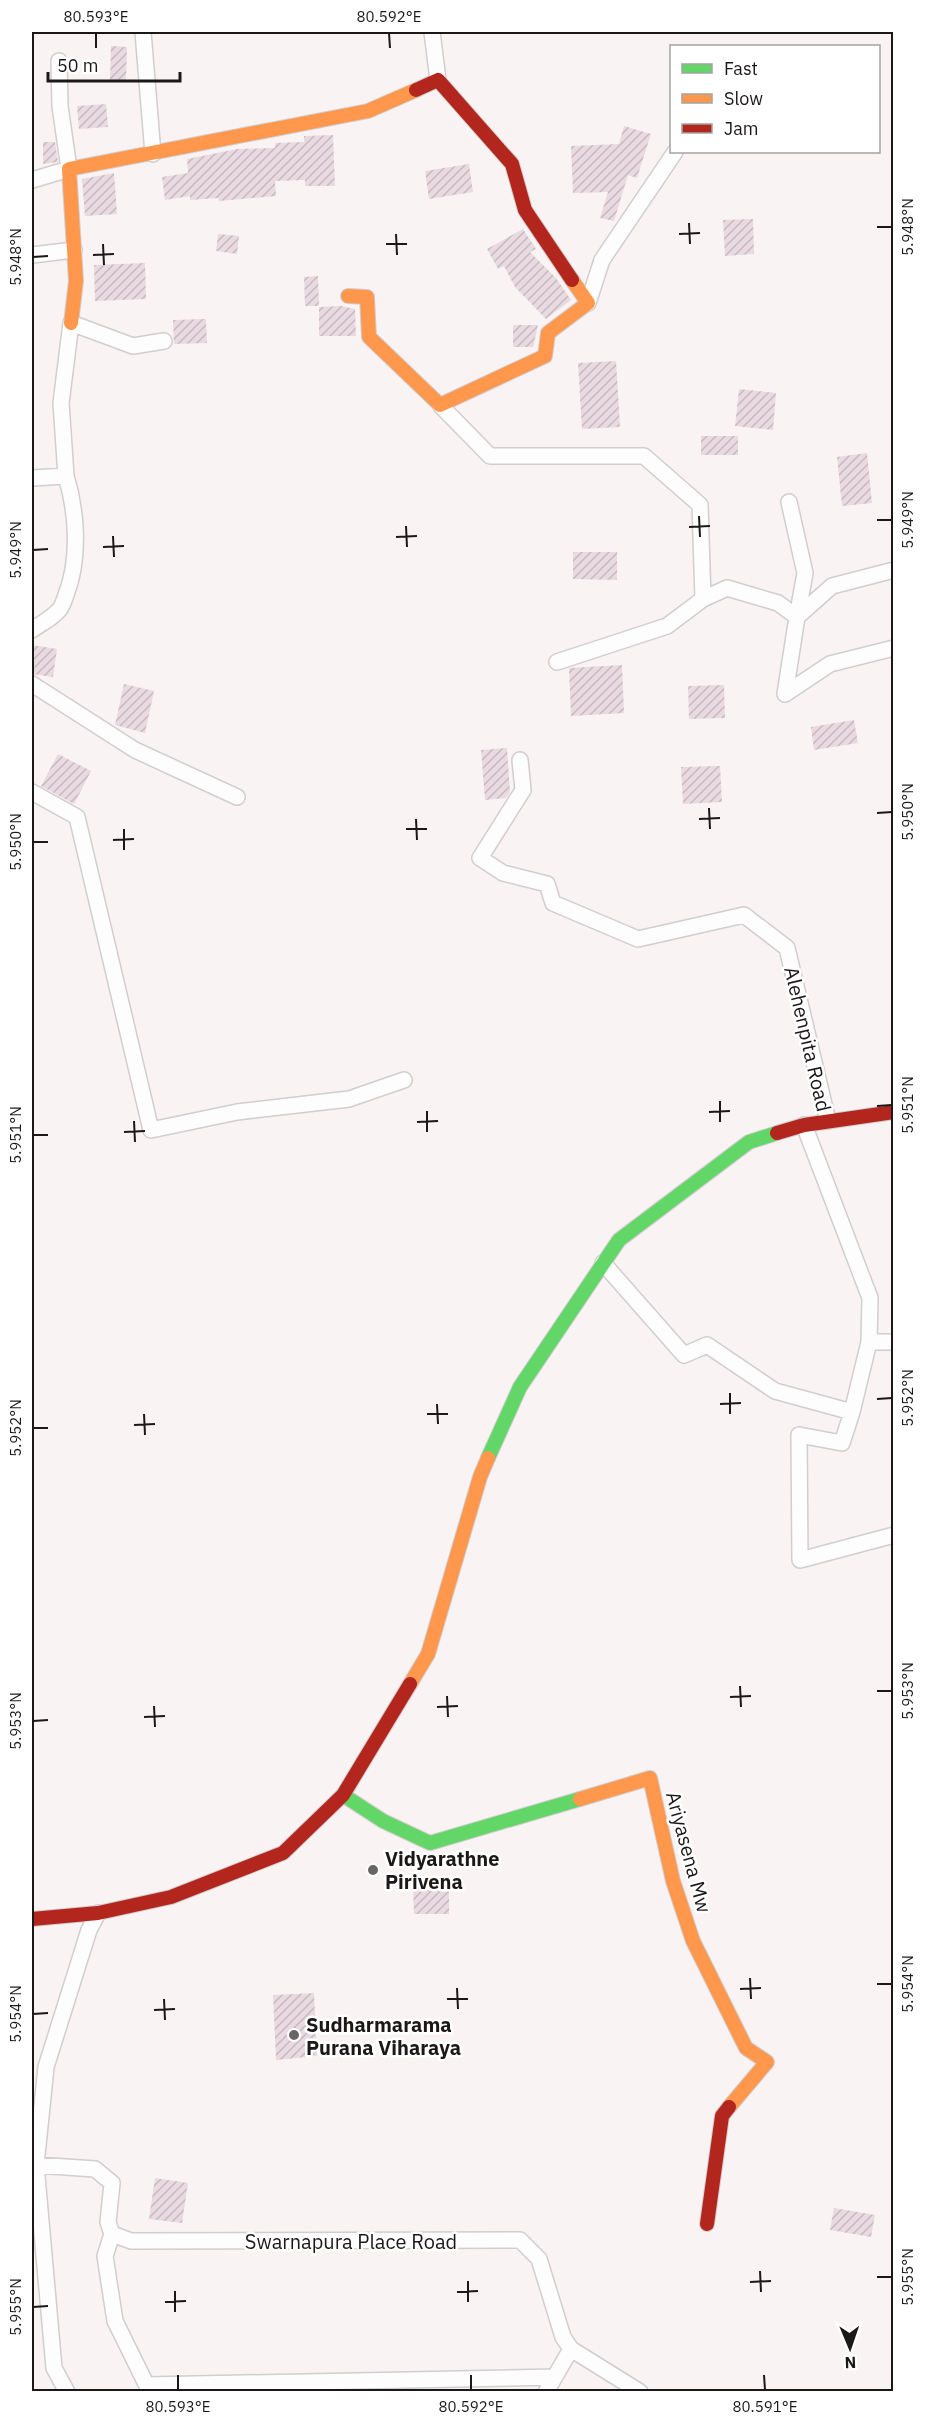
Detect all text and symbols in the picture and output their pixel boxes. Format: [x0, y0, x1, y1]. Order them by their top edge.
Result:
text: 80.593°E [64, 7, 128, 26]
text: 80.592°E [357, 7, 421, 26]
scale bar [48, 45, 180, 83]
legend [670, 45, 880, 153]
text: 50 m [57, 54, 99, 77]
text: Fast [724, 57, 758, 80]
text: Slow [724, 87, 763, 110]
text: Jam [724, 117, 759, 140]
text: 5.948°N [898, 198, 917, 256]
text: 5.948°N [6, 228, 25, 286]
text: 5.949°N [898, 491, 917, 549]
text: 5.949°N [6, 521, 25, 579]
text: 5.950°N [898, 783, 917, 841]
text: 5.950°N [6, 813, 25, 871]
street label: Alehenpita Road [778, 964, 838, 1114]
text: 5.951°N [898, 1076, 917, 1134]
text: 5.951°N [6, 1106, 25, 1164]
text: 5.952°N [898, 1369, 917, 1427]
text: 5.952°N [6, 1399, 25, 1457]
text: 5.953°N [898, 1662, 917, 1720]
text: 5.953°N [6, 1692, 25, 1750]
street label: Ariyasena Mw [660, 1788, 718, 1916]
place label: Vidyarathne Pirivena [385, 1845, 499, 1895]
marker: Vidyarathne Pirivena [366, 1863, 380, 1877]
text: 5.954°N [898, 1955, 917, 2013]
text: 5.954°N [6, 1985, 25, 2043]
place label: Sudharmarama Purana Viharaya [306, 2011, 461, 2061]
marker: Sudharmarama Purana Viharaya [287, 2028, 301, 2042]
street label: Swarnapura Place Road [245, 2228, 457, 2255]
text: 5.955°N [898, 2248, 917, 2306]
text: 5.955°N [6, 2278, 25, 2336]
north arrow [820, 2318, 880, 2378]
text: N [844, 2353, 857, 2373]
text: 80.593°E [146, 2397, 210, 2416]
text: 80.592°E [439, 2397, 503, 2416]
text: 80.591°E [733, 2397, 797, 2416]

